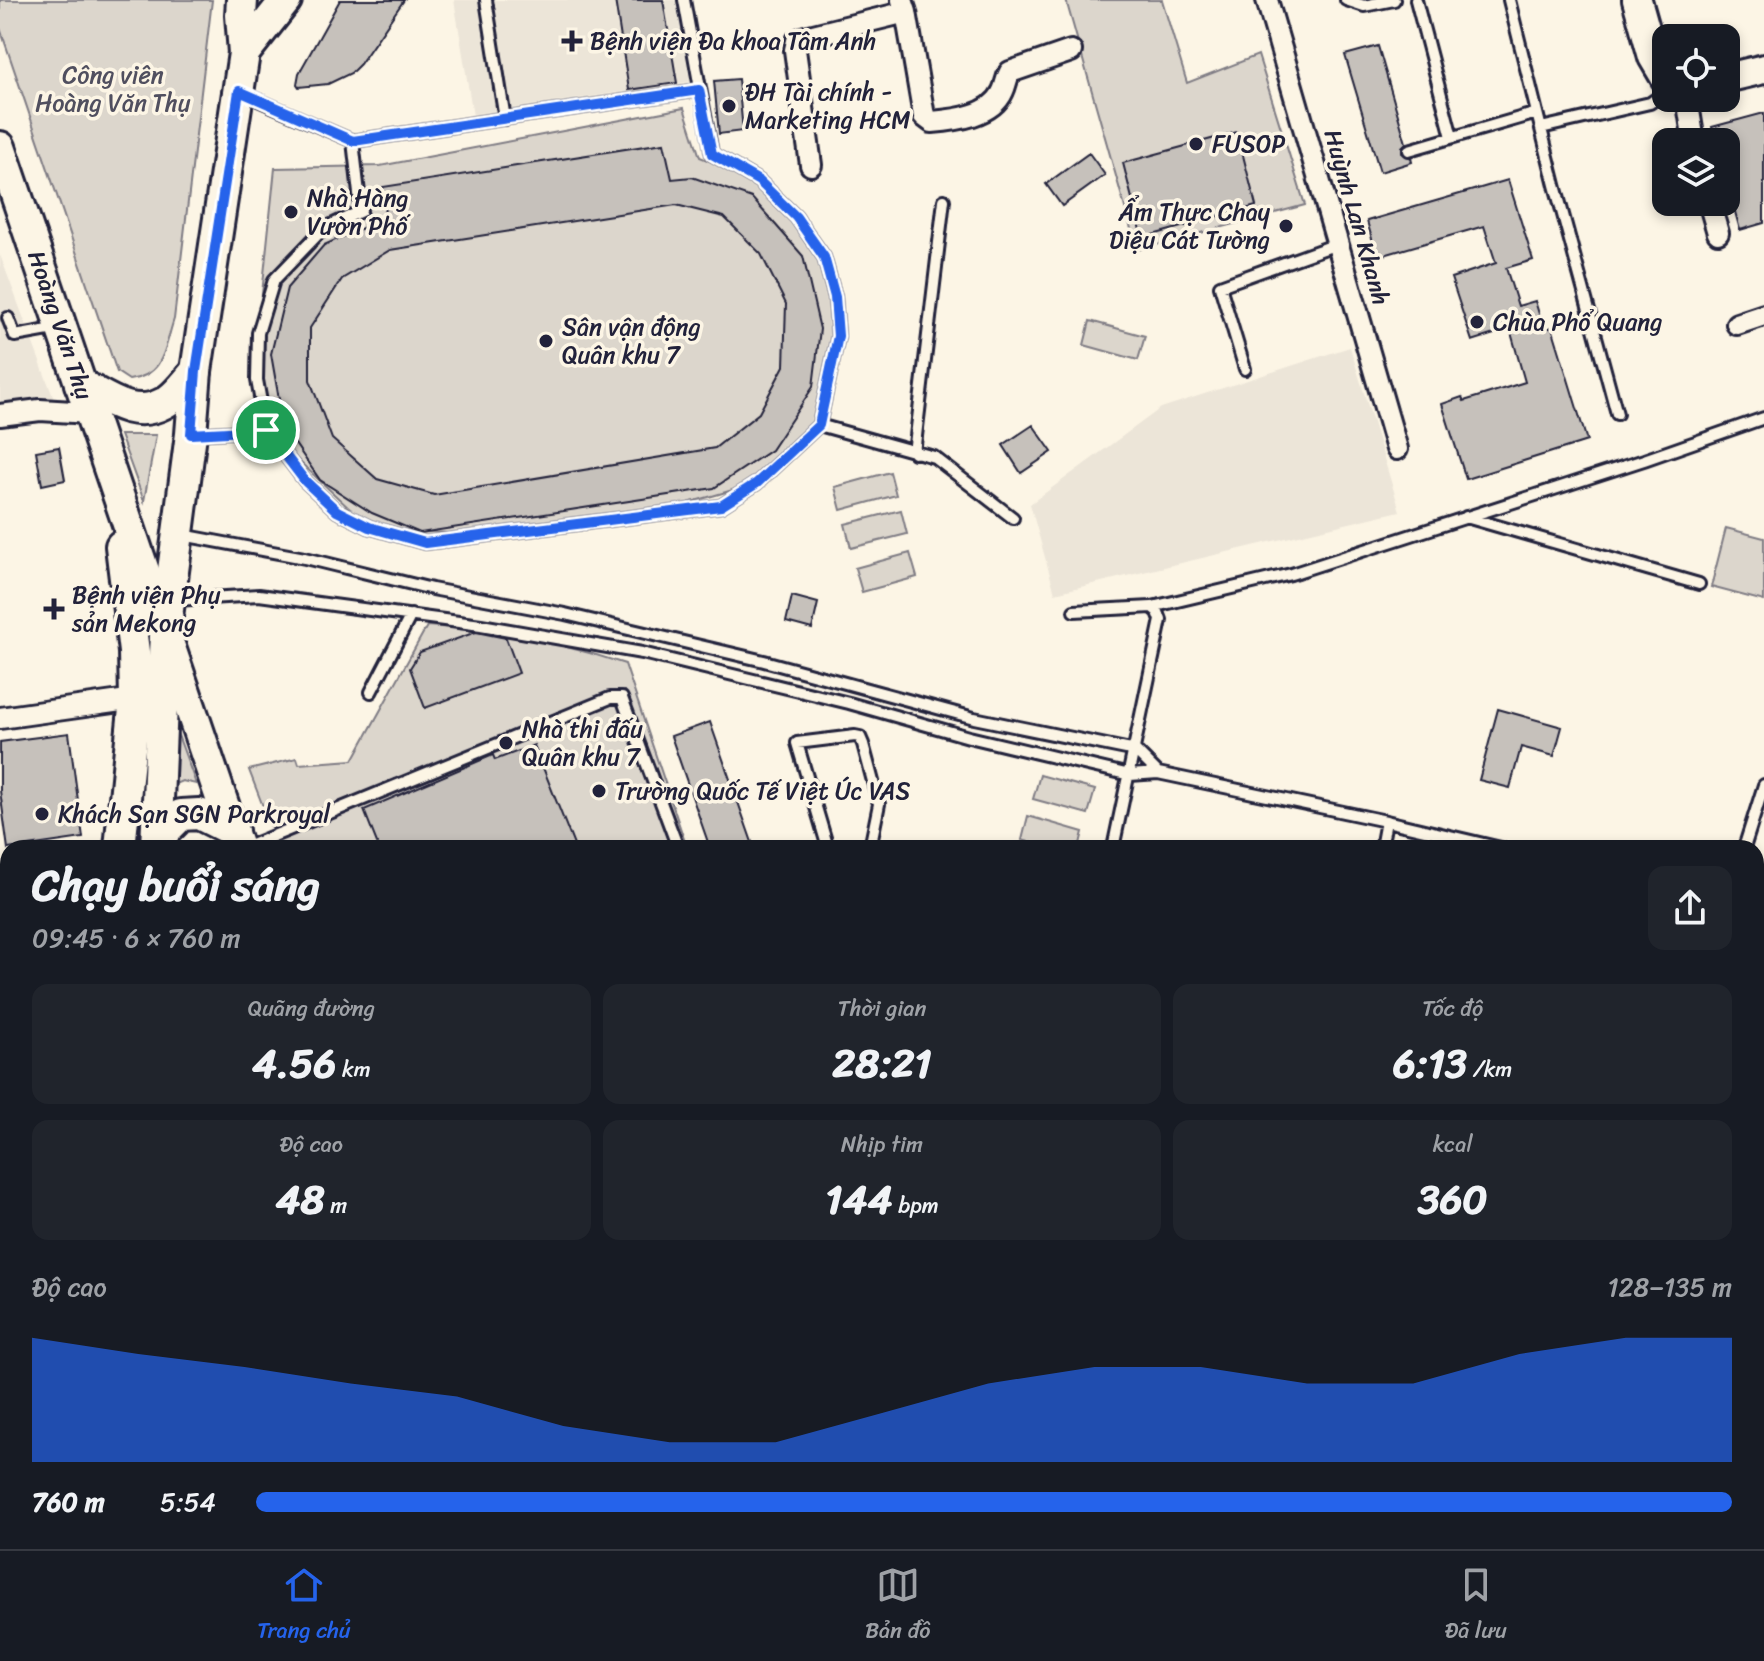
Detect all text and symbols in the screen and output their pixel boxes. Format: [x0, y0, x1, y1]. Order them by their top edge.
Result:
place label: Bệnh viện Đa khoa Tâm Anh [590, 20, 876, 62]
map controls [1652, 24, 1740, 216]
button: locate [1652, 24, 1740, 112]
marker: Bệnh viện Đa khoa Tâm Anh [561, 30, 583, 52]
park label: Công viên Hoàng Văn Thụ [35, 54, 191, 124]
place label: ĐH Tài chính - Marketing HCM [745, 71, 911, 141]
marker: ĐH Tài chính - Marketing HCM [720, 97, 738, 115]
place label: FUSOP [1212, 123, 1286, 165]
street label: Huỳnh Lan Khanh [1312, 124, 1402, 310]
button: layers [1652, 128, 1740, 216]
marker: FUSOP [1187, 135, 1205, 153]
place label: Nhà Hàng Vườn Phố [307, 177, 411, 247]
place label: Ẩm Thực Chay Diệu Cát Tường [1109, 191, 1271, 261]
marker: Nhà Hàng Vườn Phố [282, 203, 300, 221]
marker: Ẩm Thực Chay Diệu Cát Tường [1277, 217, 1295, 235]
street label: Hoàng Văn Thụ [16, 245, 105, 406]
place label: Chùa Phổ Quang [1493, 301, 1662, 343]
place label: Sân vận động Quân khu 7 [562, 306, 701, 376]
marker: Chùa Phổ Quang [1468, 313, 1486, 331]
marker: Sân vận động Quân khu 7 [537, 332, 555, 350]
pin [232, 396, 300, 464]
icon: arrive [244, 408, 288, 452]
place label: Bệnh viện Phụ sản Mekong [71, 574, 221, 644]
marker: Bệnh viện Phụ sản Mekong [43, 598, 65, 620]
place label: Nhà thi đấu Quân khu 7 [522, 708, 643, 778]
marker: Nhà thi đấu Quân khu 7 [497, 734, 515, 752]
place label: Trường Quốc Tế Việt Úc VAS [615, 770, 911, 812]
marker: Trường Quốc Tế Việt Úc VAS [590, 782, 608, 800]
place label: Khách Sạn SGN Parkroyal [58, 793, 331, 835]
marker: Khách Sạn SGN Parkroyal [33, 805, 51, 823]
text: Chạy buổi sáng [32, 846, 320, 924]
button: share [1648, 866, 1732, 950]
text: 09:45 · 6 × 760 m [32, 915, 240, 961]
text: Quãng đường [248, 989, 375, 1028]
text: Thời gian [838, 989, 926, 1028]
text: Tốc độ [1422, 989, 1483, 1028]
text: 4.56 [252, 1028, 336, 1099]
text: 28:21 [832, 1028, 932, 1099]
text: 6:13 [1393, 1028, 1467, 1099]
text: km [336, 1050, 371, 1089]
text: /km [1467, 1050, 1512, 1089]
text: Độ cao [280, 1125, 343, 1164]
text: Nhịp tim [841, 1125, 923, 1164]
text: kcal [1433, 1125, 1473, 1164]
text: 48 [275, 1164, 325, 1235]
text: 144 [825, 1164, 892, 1235]
text: 360 [1418, 1164, 1488, 1235]
text: m [325, 1186, 347, 1225]
text: bpm [892, 1186, 939, 1225]
text: Độ cao [32, 1264, 107, 1310]
text: 128–135 m [1607, 1264, 1732, 1310]
text: 760 m [32, 1479, 105, 1525]
text: 5:54 [160, 1479, 216, 1525]
tab: Trang chủ [257, 1563, 351, 1650]
tab: Bản đồ [865, 1563, 930, 1650]
tab: Đã lưu [1445, 1563, 1507, 1650]

